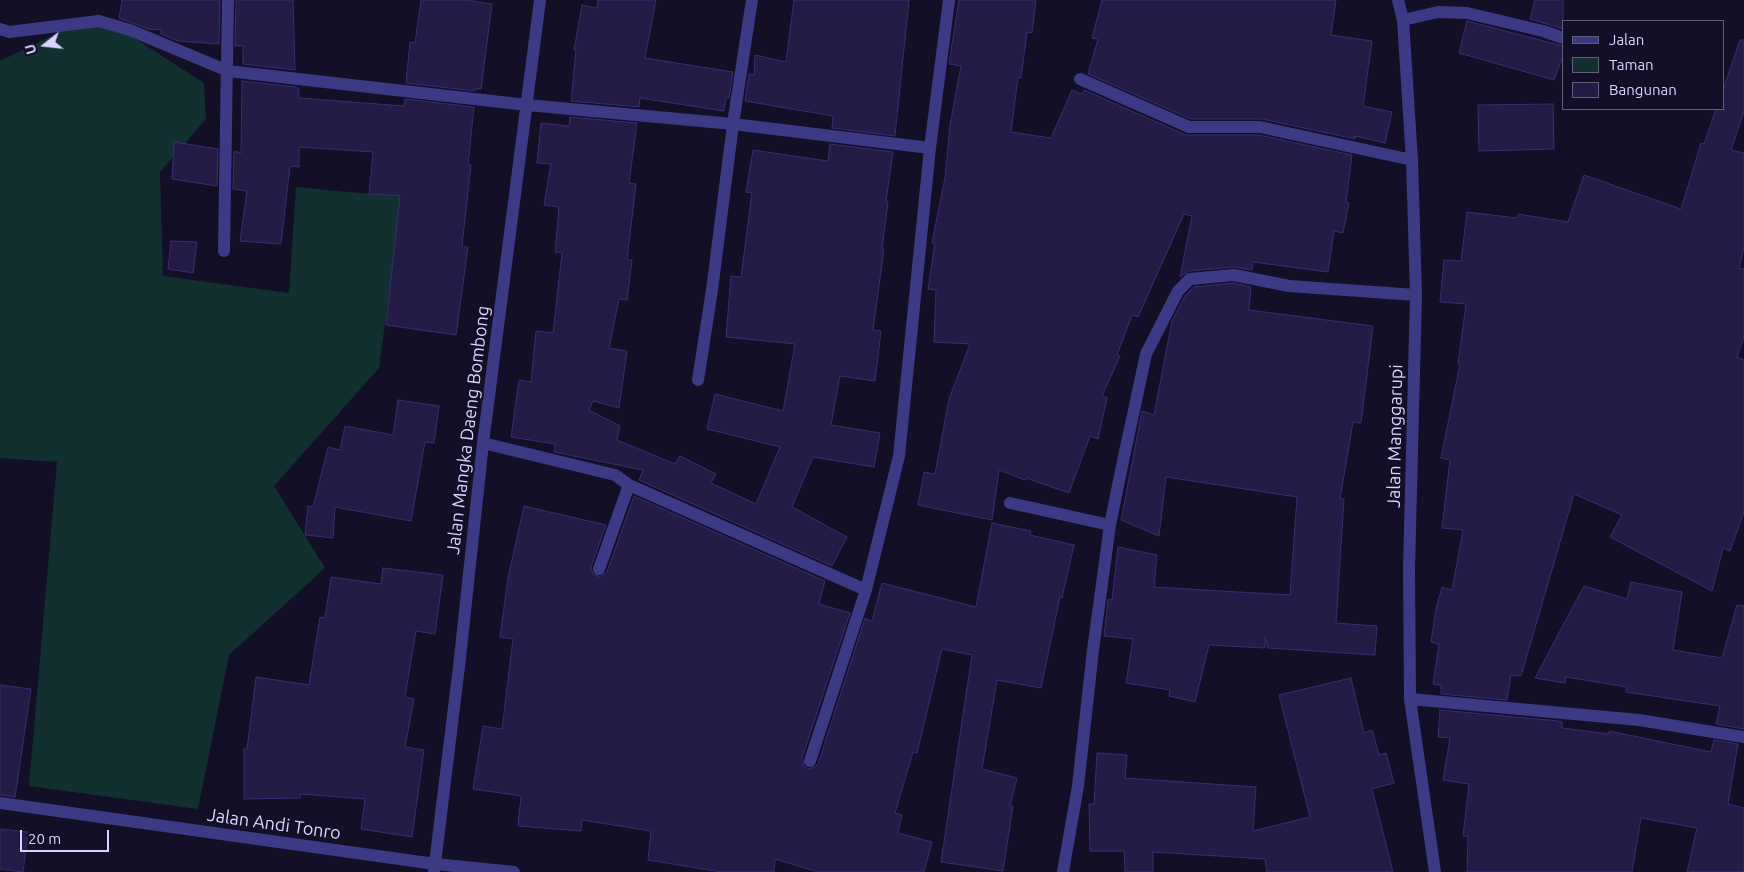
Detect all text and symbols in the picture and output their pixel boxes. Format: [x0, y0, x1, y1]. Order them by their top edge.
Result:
north arrow [20, 20, 70, 70]
legend [1562, 20, 1724, 110]
text: Jalan [1609, 31, 1644, 48]
text: U [22, 42, 40, 56]
text: Taman [1609, 56, 1654, 73]
text: Bangunan [1609, 81, 1677, 98]
street label: Jalan Mangka Daeng Bombong [442, 304, 494, 556]
street label: Jalan Manggarupi [1383, 364, 1407, 508]
street label: Jalan Andi Tonro [206, 804, 342, 844]
scale bar [22, 820, 111, 852]
text: 20 m [28, 830, 61, 847]

